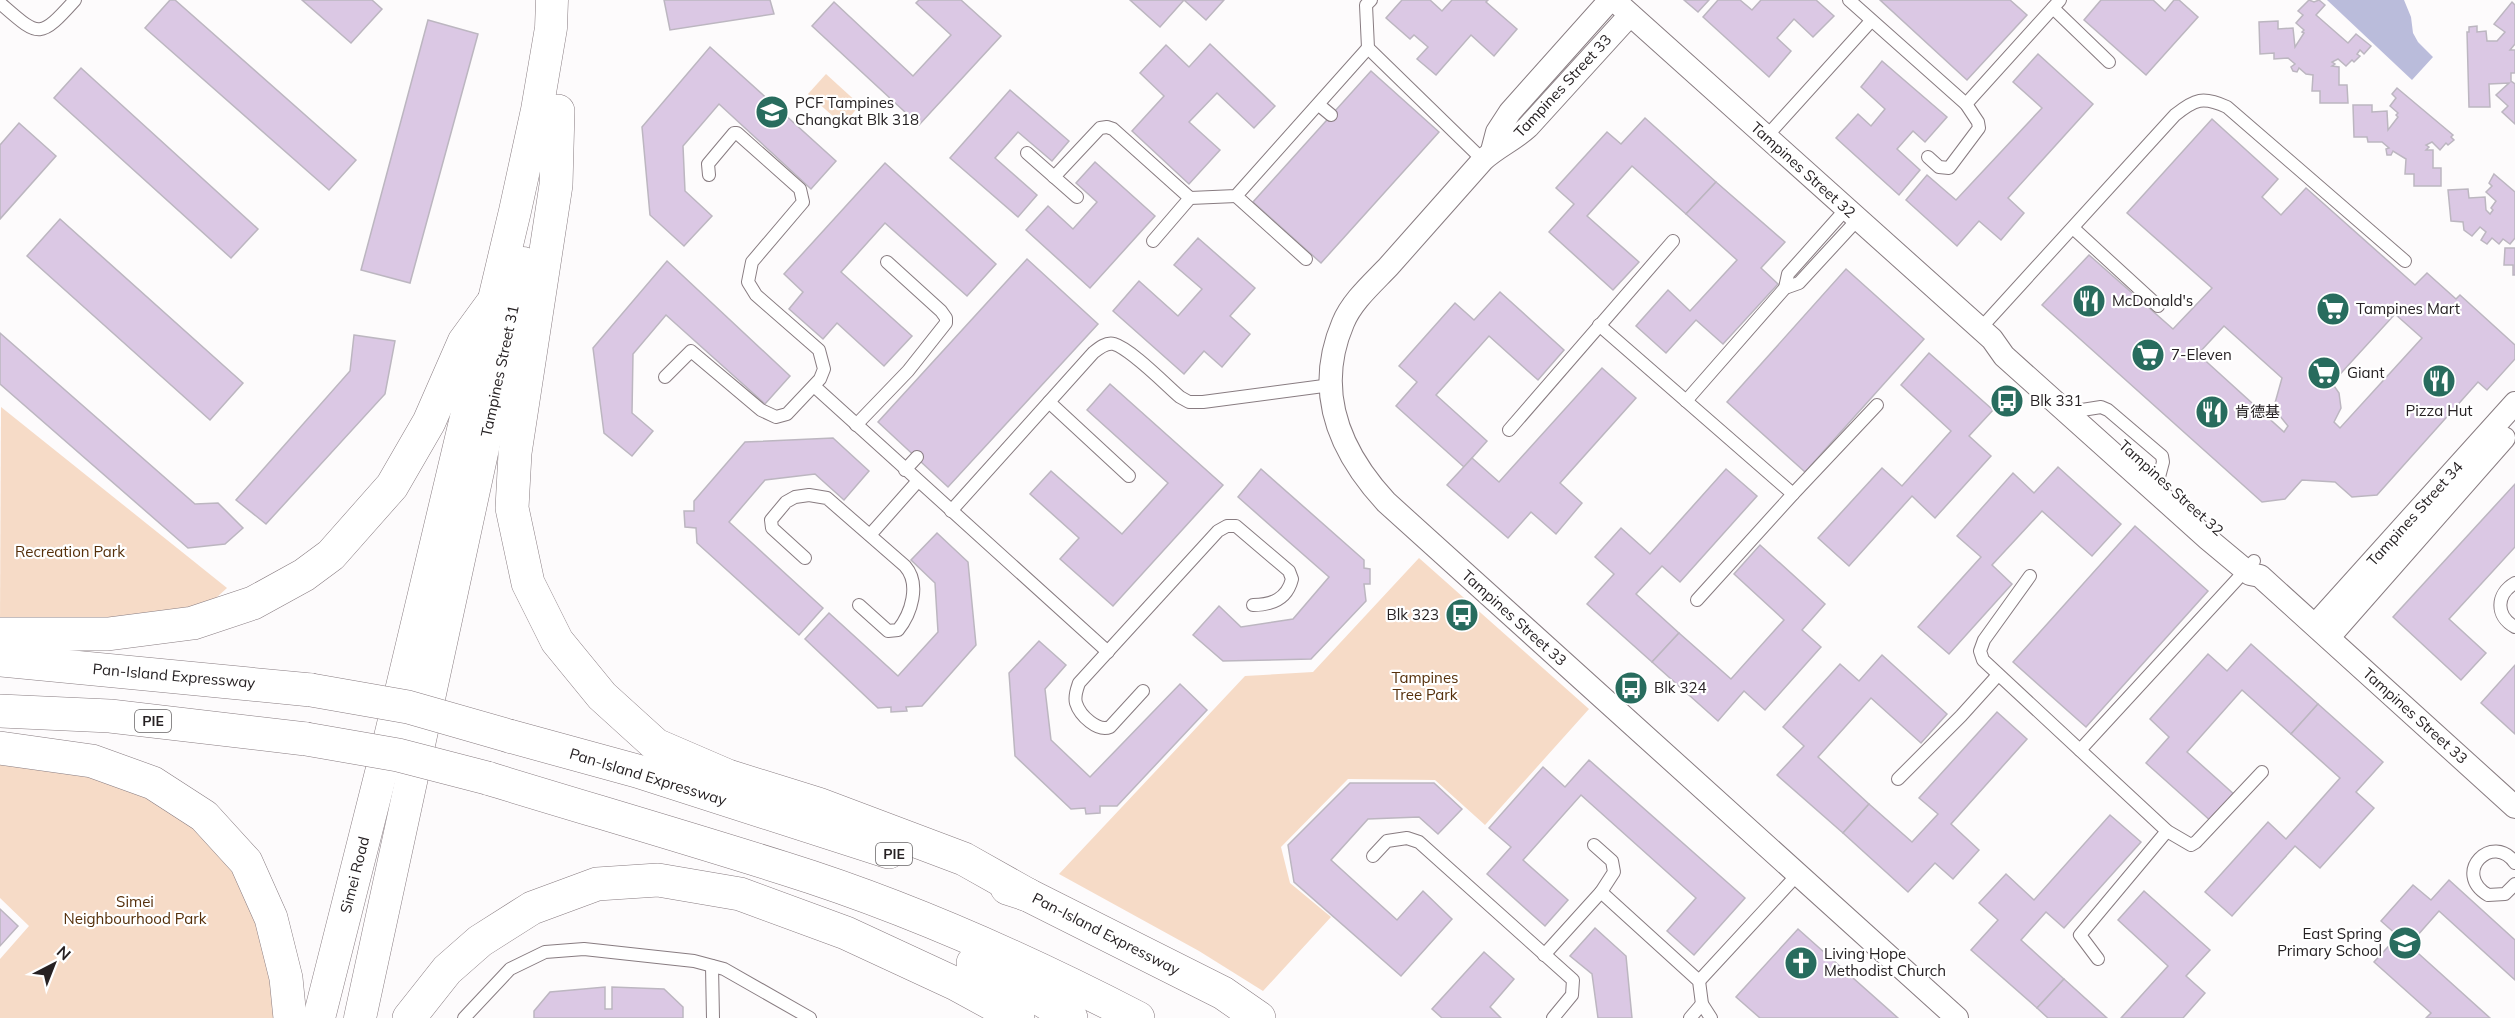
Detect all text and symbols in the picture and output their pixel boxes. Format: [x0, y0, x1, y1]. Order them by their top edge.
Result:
street label: Tampines Street 33 [1510, 30, 1615, 141]
place label: PCF Tampines Changkat Blk 318 [795, 93, 919, 129]
school or university icon: PCF Tampines Changkat Blk 318 [754, 94, 790, 130]
street label: Tampines Street 32 [1747, 118, 1860, 222]
restaurant icon: McDonald's [2071, 283, 2107, 319]
place label: McDonald's [2112, 291, 2193, 310]
supermarket icon: Tampines Mart [2315, 291, 2351, 327]
place label: Tampines Mart [2356, 299, 2460, 318]
street label: Tampines Street 31 [476, 303, 523, 439]
supermarket icon: 7-Eleven [2130, 337, 2166, 373]
place label: 7-Eleven [2171, 345, 2232, 364]
supermarket icon: Giant [2306, 355, 2342, 391]
place label: Giant [2347, 363, 2385, 382]
restaurant icon: Pizza Hut [2421, 363, 2457, 399]
bus stop icon: Blk 331 [1989, 383, 2025, 419]
place label: Blk 331 [2030, 391, 2082, 410]
restaurant icon: 肯德基 [2194, 394, 2230, 430]
place label: Pizza Hut [2405, 401, 2473, 420]
place label: 肯德基 [2235, 402, 2280, 421]
street label: Tampines Street 32 [2115, 436, 2228, 540]
street label: Tampines Street 34 [2363, 457, 2467, 570]
park label: Recreation Park [15, 542, 125, 561]
street label: Tampines Street 33 [1458, 566, 1571, 670]
bus stop icon: Blk 323 [1444, 597, 1480, 633]
place label: Blk 323 [1387, 605, 1439, 624]
street label: Pan-Island Expressway [92, 659, 256, 692]
street label: Tampines Street 33 [2359, 664, 2472, 768]
park label: Tampines Tree Park [1391, 668, 1459, 704]
bus stop icon: Blk 324 [1613, 670, 1649, 706]
place label: Blk 324 [1654, 678, 1706, 697]
road number: PIE [135, 710, 171, 732]
street label: Pan-Island Expressway [567, 744, 729, 809]
street label: Simei Road [336, 834, 373, 915]
road number: PIE [876, 843, 912, 865]
street label: Pan-Island Expressway [1029, 888, 1183, 979]
park label: Simei Neighbourhood Park [64, 892, 207, 928]
place label: East Spring Primary School [2277, 924, 2382, 960]
school or university icon: East Spring Primary School [2387, 925, 2423, 961]
north arrow [24, 934, 84, 994]
text: N [53, 941, 75, 964]
place label: Living Hope Methodist Church [1824, 944, 1946, 980]
church icon: Living Hope Methodist Church [1783, 945, 1819, 981]

